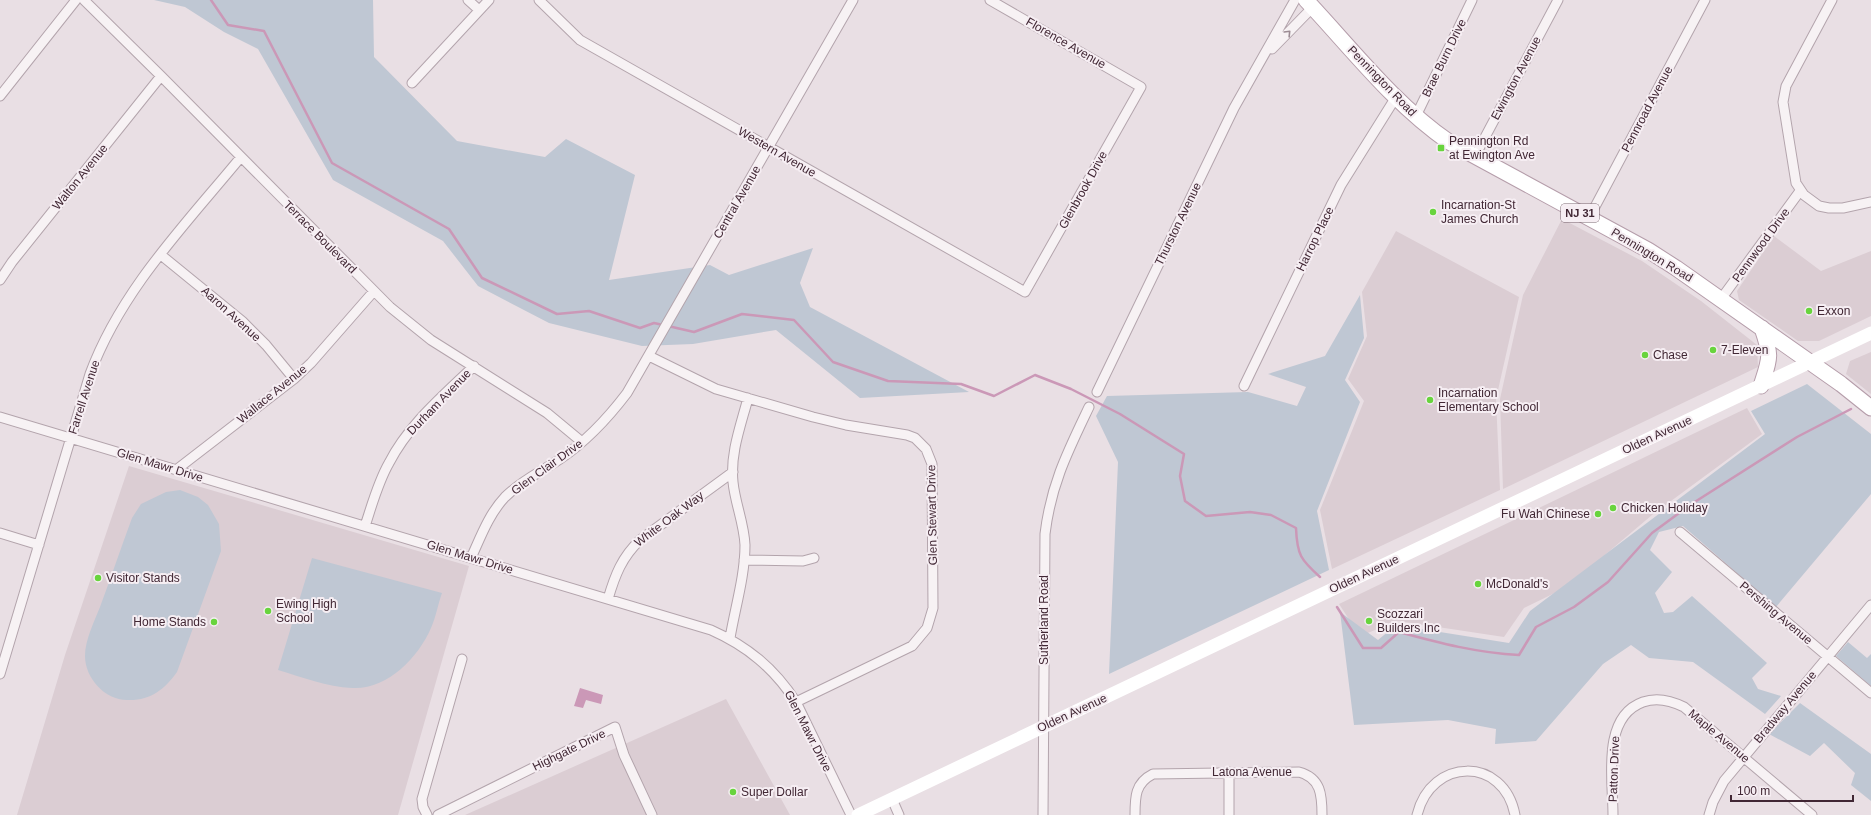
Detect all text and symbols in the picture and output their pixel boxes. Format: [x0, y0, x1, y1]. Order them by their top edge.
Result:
street label: Florence Avenue [1024, 14, 1109, 72]
street label: Brae Burn Drive [1419, 16, 1469, 99]
one-way arrow [1283, 30, 1291, 38]
street label: Ewington Avenue [1488, 34, 1544, 122]
street label: Pennington Road [1345, 43, 1419, 119]
street label: Pennroad Avenue [1618, 63, 1676, 154]
street label: Western Avenue [736, 124, 819, 180]
place label: Pennington Rd at Ewington Ave [1449, 134, 1535, 162]
street label: Walton Avenue [49, 141, 111, 213]
marker: Pennington Rd at Ewington Ave [1436, 143, 1446, 153]
street label: Glenbrook Drive [1056, 148, 1110, 231]
street label: Central Avenue [710, 163, 764, 241]
street label: Thurston Avenue [1152, 180, 1204, 268]
street label: Terrace Boulevard [281, 198, 359, 276]
place label: Incarnation-St James Church [1441, 198, 1518, 226]
street label: Harrop Place [1293, 204, 1337, 274]
road number: NJ 31 [1561, 204, 1599, 222]
street label: Pennwood Drive [1729, 205, 1793, 285]
marker: Incarnation-St James Church [1428, 207, 1438, 217]
street label: Pennington Road [1609, 225, 1695, 285]
street label: Aaron Avenue [198, 284, 264, 345]
place label: Exxon [1817, 304, 1850, 318]
marker: Exxon [1804, 306, 1814, 316]
place label: 7-Eleven [1721, 343, 1768, 357]
marker: 7-Eleven [1708, 345, 1718, 355]
place label: Chase [1653, 348, 1688, 362]
marker: Chase [1640, 350, 1650, 360]
street label: Farrell Avenue [65, 358, 103, 436]
street label: Wallace Avenue [234, 361, 310, 426]
street label: Durham Avenue [404, 366, 474, 438]
place label: Incarnation Elementary School [1438, 386, 1539, 414]
marker: Incarnation Elementary School [1425, 395, 1435, 405]
street label: Olden Avenue [1620, 413, 1694, 457]
street label: Glen Clair Drive [509, 436, 586, 498]
street label: Glen Mawr Drive [115, 445, 205, 485]
street label: Glen Stewart Drive [924, 464, 940, 565]
street label: White Oak Way [632, 488, 706, 550]
place label: Chicken Holiday [1621, 501, 1708, 515]
marker: Chicken Holiday [1608, 503, 1618, 513]
place label: Fu Wah Chinese [1501, 507, 1590, 521]
marker: Fu Wah Chinese [1593, 509, 1603, 519]
street label: Glen Mawr Drive [425, 537, 515, 577]
street label: Olden Avenue [1327, 552, 1401, 596]
place label: Visitor Stands [106, 571, 180, 585]
marker: Visitor Stands [93, 573, 103, 583]
street label: Sutherland Road [1037, 575, 1051, 665]
place label: McDonald's [1486, 577, 1548, 591]
marker: McDonald's [1473, 579, 1483, 589]
street label: Pershing Avenue [1737, 579, 1815, 648]
place label: Ewing High School [276, 597, 337, 625]
marker: Ewing High School [263, 606, 273, 616]
place label: Scozzari Builders Inc [1377, 607, 1440, 635]
place label: Home Stands [133, 615, 206, 629]
marker: Scozzari Builders Inc [1364, 616, 1374, 626]
marker: Home Stands [209, 617, 219, 627]
street label: Bradway Avenue [1751, 668, 1819, 746]
street label: Glen Mawr Drive [781, 688, 835, 774]
street label: Olden Avenue [1035, 691, 1109, 735]
street label: Maple Avenue [1685, 706, 1753, 766]
street label: Highgate Drive [530, 726, 608, 774]
street label: Patton Drive [1606, 735, 1622, 802]
street label: Latona Avenue [1212, 765, 1292, 779]
scale bar [1731, 777, 1853, 803]
text: 100 m [1737, 784, 1770, 798]
place label: Super Dollar [741, 785, 808, 799]
marker: Super Dollar [728, 787, 738, 797]

